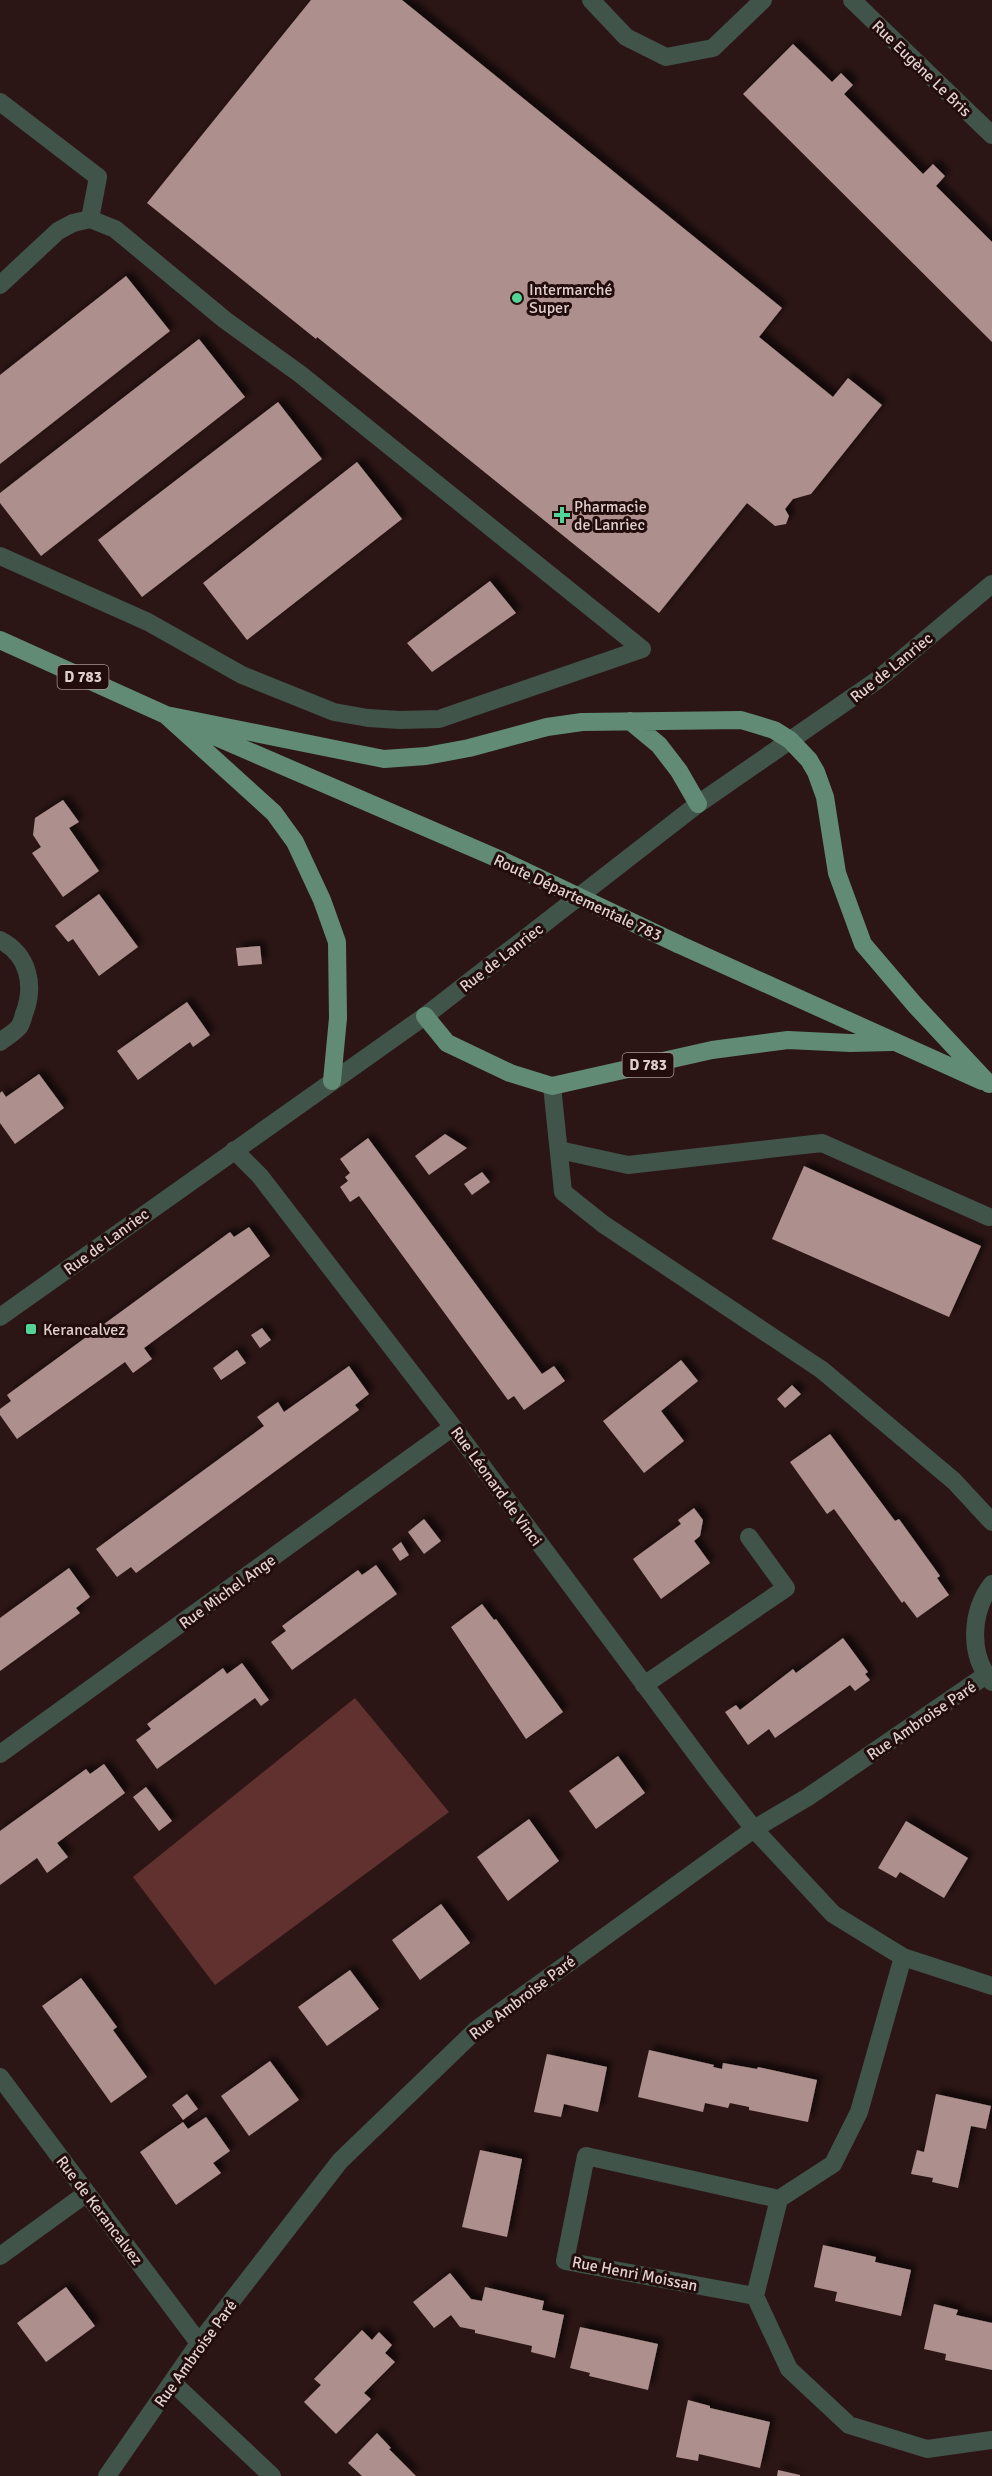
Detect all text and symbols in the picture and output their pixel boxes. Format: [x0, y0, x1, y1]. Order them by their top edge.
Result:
street label: Rue Eugène Le Bris [868, 16, 975, 121]
place label: Intermarché Super [529, 280, 613, 318]
marker: Intermarché Super [510, 291, 524, 305]
place label: Pharmacie de Lanriec [574, 497, 647, 535]
marker: Pharmacie de Lanriec [555, 508, 569, 522]
street label: Rue de Lanriec [846, 628, 937, 707]
road number: D 783 [58, 665, 109, 689]
street label: Route Départementale 783 [490, 850, 665, 946]
street label: Rue de Lanriec [456, 919, 547, 997]
road number: D 783 [622, 1053, 674, 1077]
street label: Rue de Lanriec [60, 1204, 153, 1279]
place label: Kerancalvez [43, 1320, 125, 1340]
marker: Kerancalvez [24, 1322, 38, 1336]
street label: Rue Léonard de Vinci [446, 1423, 546, 1550]
street label: Rue Michel Ange [176, 1550, 280, 1633]
street label: Rue Ambroise Paré [863, 1677, 980, 1765]
street label: Rue Ambroise Paré [466, 1951, 580, 2044]
street label: Rue de Kerancalvez [52, 2152, 147, 2269]
street label: Rue Henri Moissan [570, 2252, 699, 2296]
street label: Rue Ambroise Paré [150, 2296, 241, 2411]

